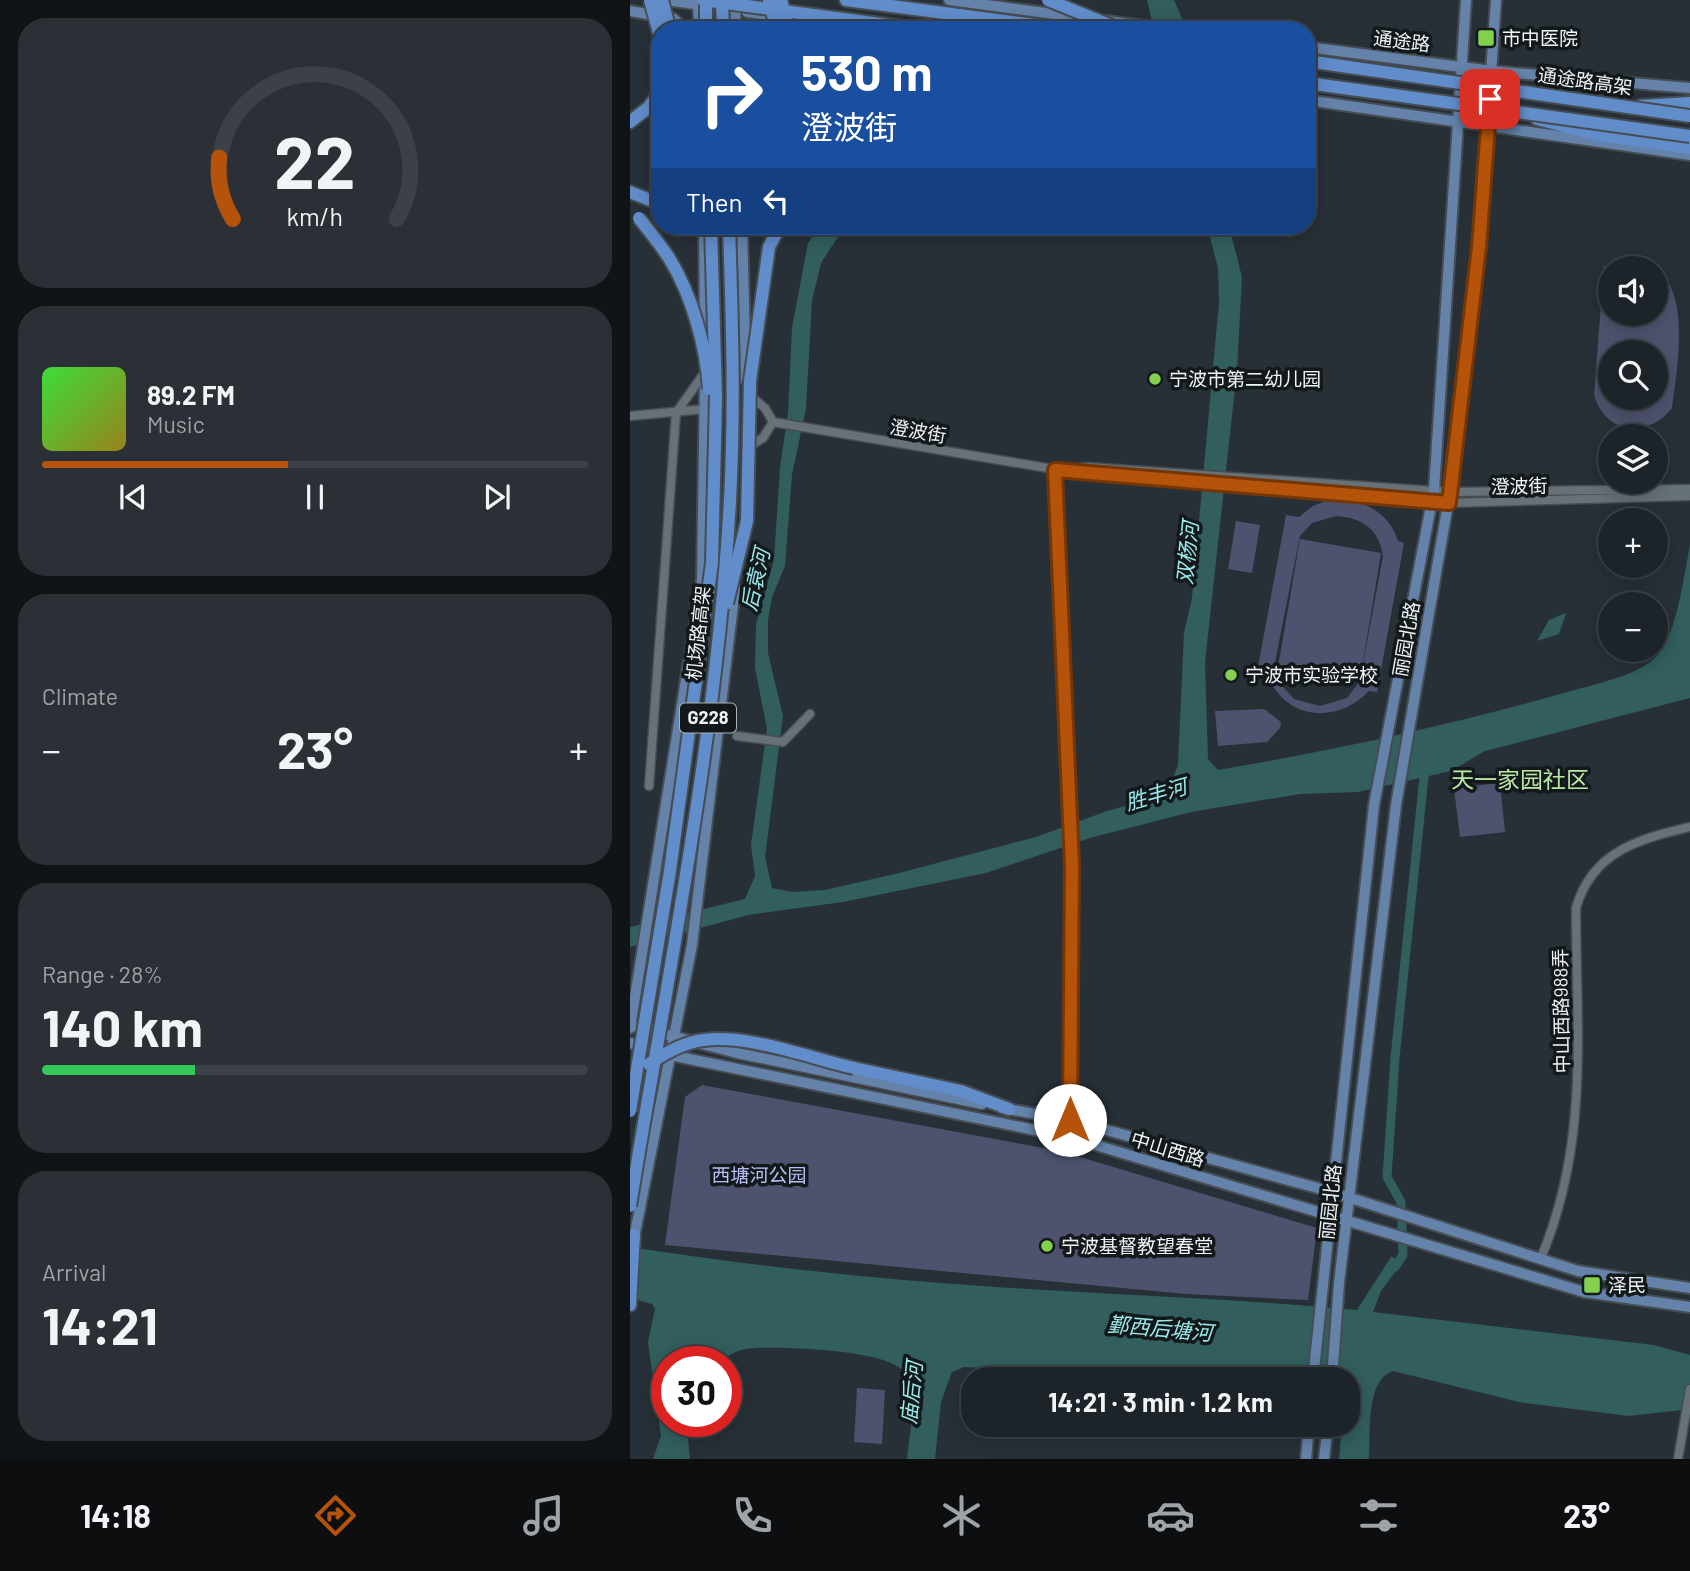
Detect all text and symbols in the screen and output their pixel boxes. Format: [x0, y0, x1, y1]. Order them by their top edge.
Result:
street label: 通途路 [1372, 26, 1432, 55]
place label: 市中医院 [1502, 26, 1578, 49]
marker: 市中医院 [1476, 28, 1496, 48]
text: 530 m [801, 42, 933, 101]
icon: right [686, 49, 777, 140]
street label: 通途路高架 [1536, 63, 1634, 99]
pin [1460, 69, 1520, 129]
icon: arrive [1471, 80, 1509, 118]
text: 澄波街 [801, 107, 897, 145]
text: 22 [274, 116, 356, 204]
icon: left [757, 182, 795, 220]
text: Then [686, 186, 743, 217]
text: km/h [287, 201, 343, 231]
map controls [1598, 256, 1668, 662]
button: sound [1598, 256, 1668, 326]
button: search [1598, 340, 1668, 410]
place label: 宁波市第二幼儿园 [1169, 367, 1321, 390]
marker: 宁波市第二幼儿园 [1147, 371, 1163, 387]
text: 89.2 FM [147, 379, 235, 410]
text: Music [147, 410, 205, 438]
street label: 澄波街 [888, 414, 948, 447]
button: layers [1598, 424, 1668, 494]
street label: 澄波街 [1490, 474, 1548, 497]
icon: previous [114, 478, 152, 516]
icon: pause [296, 478, 334, 516]
icon: next [478, 478, 516, 516]
button: + [1598, 508, 1668, 578]
water label: 双杨河 [1171, 516, 1203, 585]
water label: 后袁河 [735, 542, 775, 613]
street label: 机场路高架 [681, 584, 714, 681]
button: − [1598, 592, 1668, 662]
street label: 丽园北路 [1388, 599, 1423, 678]
place label: 宁波市实验学校 [1245, 663, 1378, 686]
marker: 宁波市实验学校 [1223, 667, 1239, 683]
text: Climate [42, 682, 118, 710]
road number: G228 [680, 704, 736, 732]
text: 23° [277, 717, 353, 779]
text: − [42, 726, 61, 772]
text: + [569, 726, 588, 772]
district label: 天一家园社区 [1451, 765, 1589, 793]
water label: 胜丰河 [1122, 772, 1193, 814]
street label: 中山西路988弄 [1548, 948, 1573, 1074]
text: Range · 28% [42, 960, 163, 988]
text: 140 km [42, 995, 203, 1057]
position arrow [1033, 1083, 1107, 1157]
street label: 中山西路 [1128, 1126, 1208, 1171]
park label: 西塘河公园 [711, 1163, 807, 1186]
street label: 丽园北路 [1314, 1163, 1345, 1241]
place label: 宁波基督教望春堂 [1061, 1234, 1213, 1257]
marker: 宁波基督教望春堂 [1039, 1238, 1055, 1254]
text: Arrival [42, 1258, 106, 1286]
place label: 泽民 [1608, 1273, 1646, 1296]
marker: 泽民 [1582, 1275, 1602, 1295]
text: 14:21 [42, 1293, 158, 1355]
water label: 鄞西后塘河 [1107, 1310, 1218, 1345]
speed limit sign: 30 [651, 1346, 742, 1437]
water label: 庙后河 [895, 1356, 927, 1425]
text: 14:21 · 3 min · 1.2 km [1048, 1386, 1273, 1417]
icon: directions [311, 1491, 360, 1540]
icon: music [519, 1491, 568, 1540]
icon: phone [728, 1491, 777, 1540]
icon: climate [937, 1491, 986, 1540]
icon: car [1146, 1491, 1195, 1540]
icon: filters [1354, 1491, 1403, 1540]
text: 14:18 [80, 1496, 151, 1534]
text: 23° [1563, 1496, 1610, 1534]

